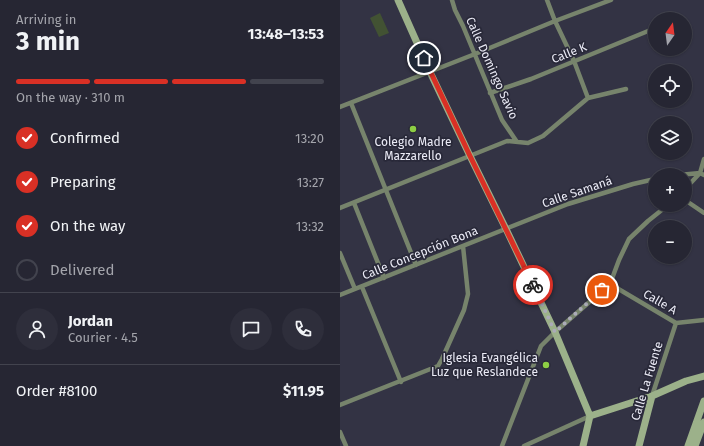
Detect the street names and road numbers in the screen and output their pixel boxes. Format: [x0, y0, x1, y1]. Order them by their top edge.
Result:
street label: Calle Domingo Savio [463, 15, 521, 121]
street label: Calle K [549, 39, 590, 66]
street label: Calle Samaná [540, 173, 614, 211]
street label: Calle Concepción Bona [360, 223, 480, 283]
street label: Calle A [641, 287, 679, 317]
street label: Calle La Fuente [628, 340, 666, 422]

